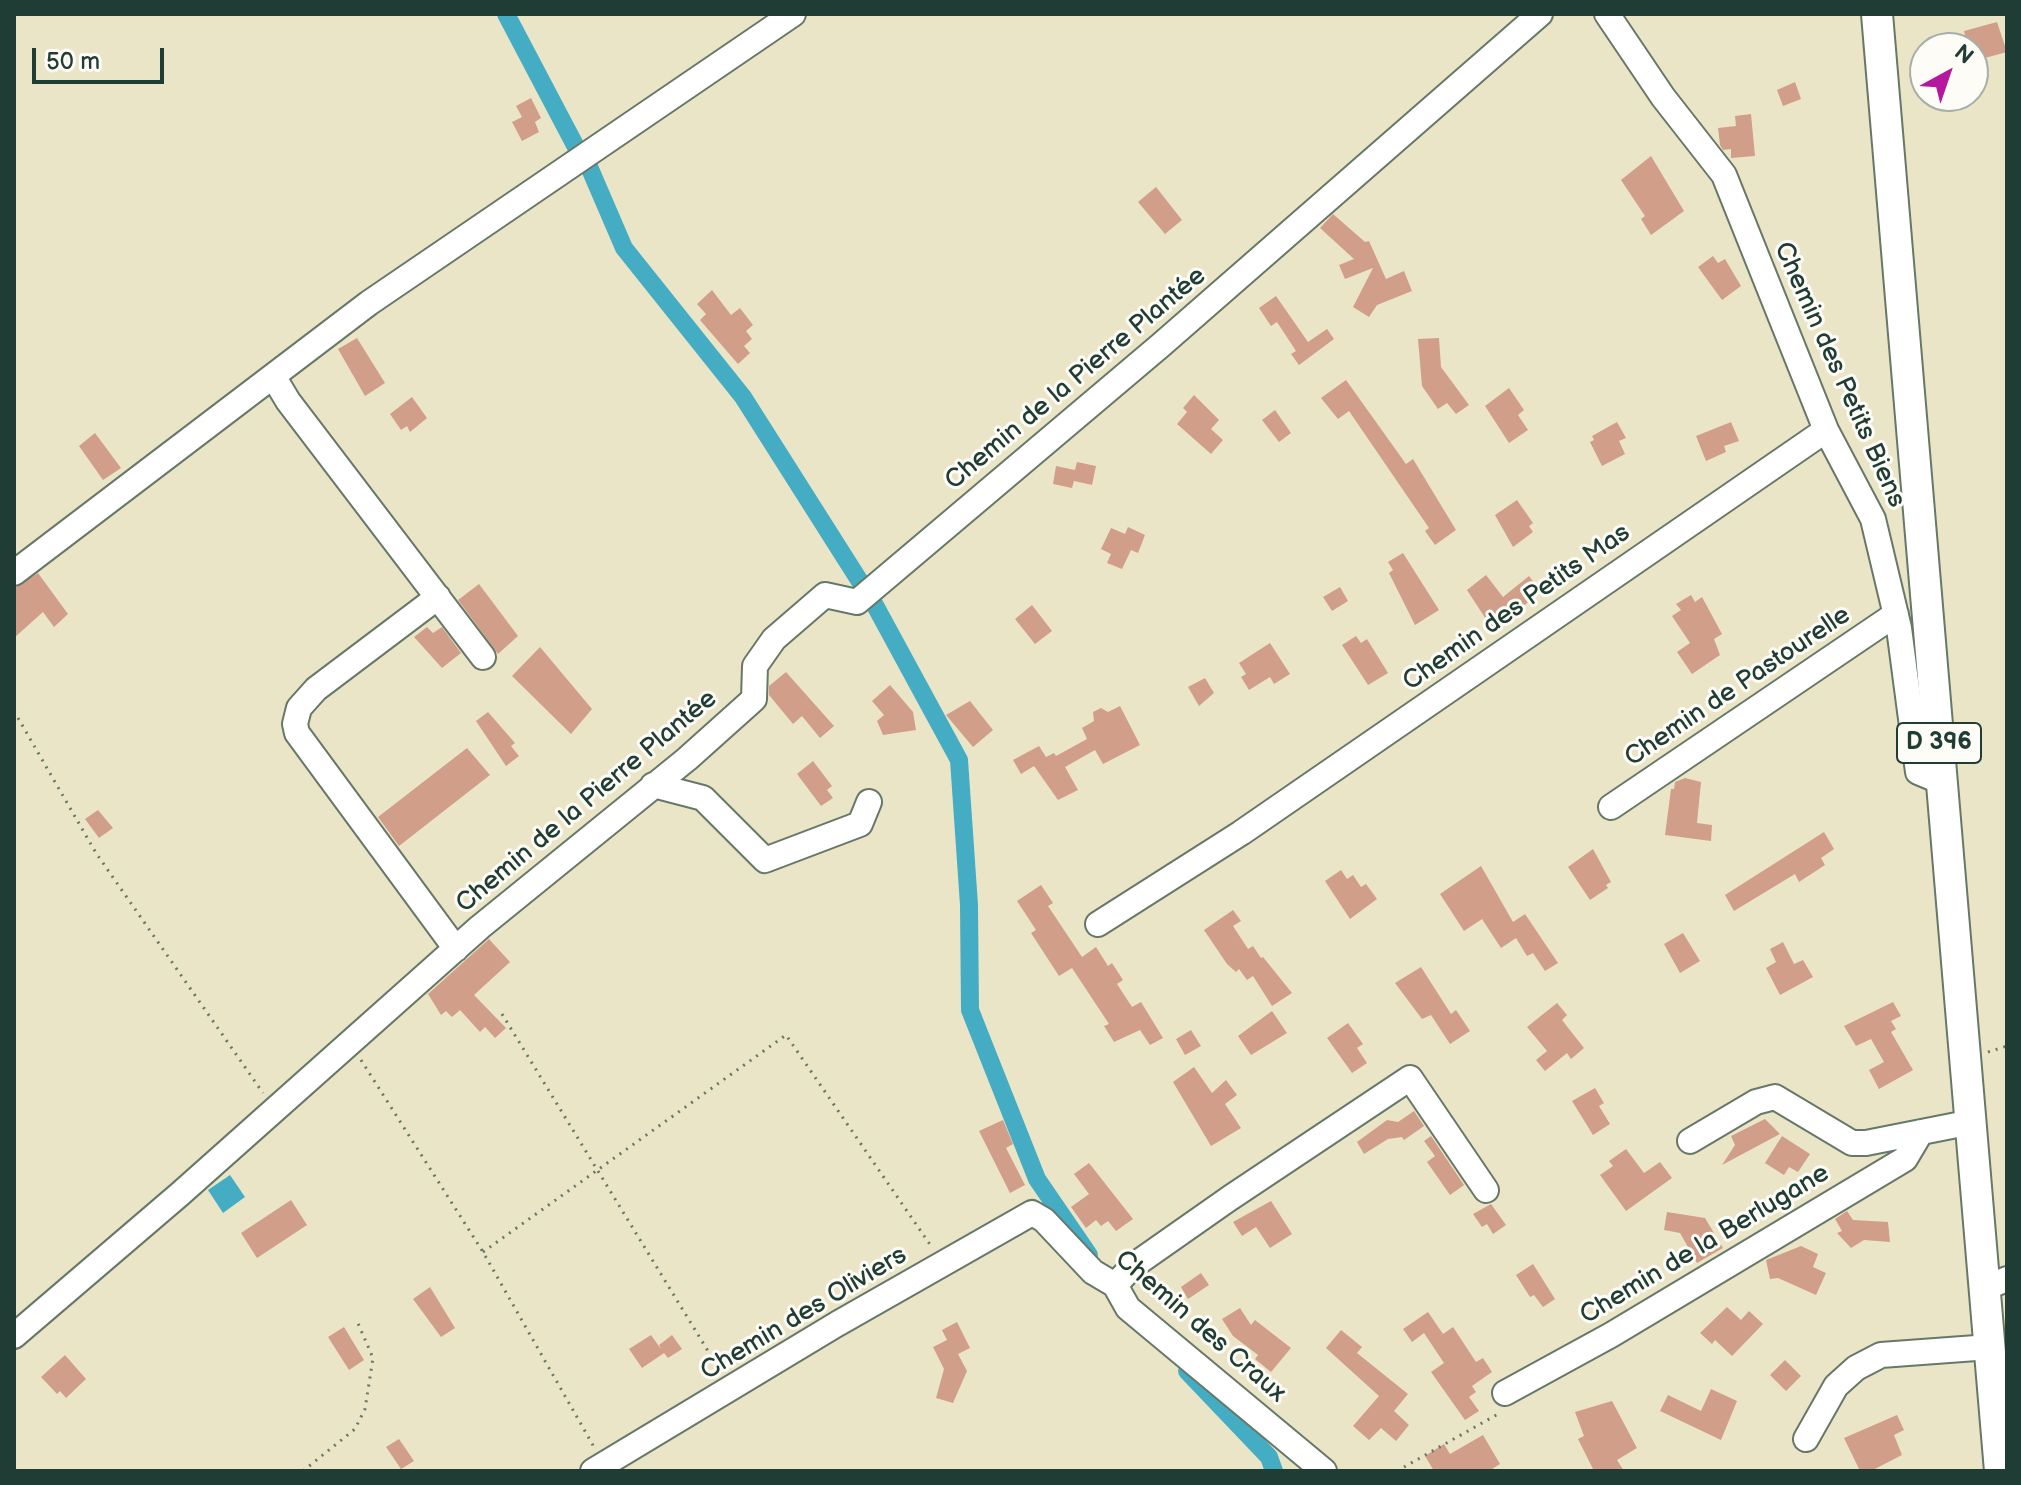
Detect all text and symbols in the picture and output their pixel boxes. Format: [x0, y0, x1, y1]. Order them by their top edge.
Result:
scale bar [36, 32, 168, 82]
north arrow [1909, 32, 1989, 112]
text: N [1948, 39, 1978, 70]
text: 50 m [46, 47, 100, 76]
street label: Chemin des Petits Biens [1766, 238, 1912, 512]
street label: Chemin de la Pierre Plantée [939, 261, 1213, 497]
street label: Chemin des Petits Mas [1397, 518, 1637, 698]
street label: Chemin de Pastourelle [1619, 600, 1857, 774]
street label: Chemin de la Pierre Plantée [450, 684, 724, 920]
road number: D 396 [1897, 723, 1981, 763]
street label: Chemin de la Berlugane [1575, 1158, 1835, 1332]
street label: Chemin des Oliviers [695, 1240, 913, 1388]
street label: Chemin des Craux [1108, 1244, 1292, 1410]

